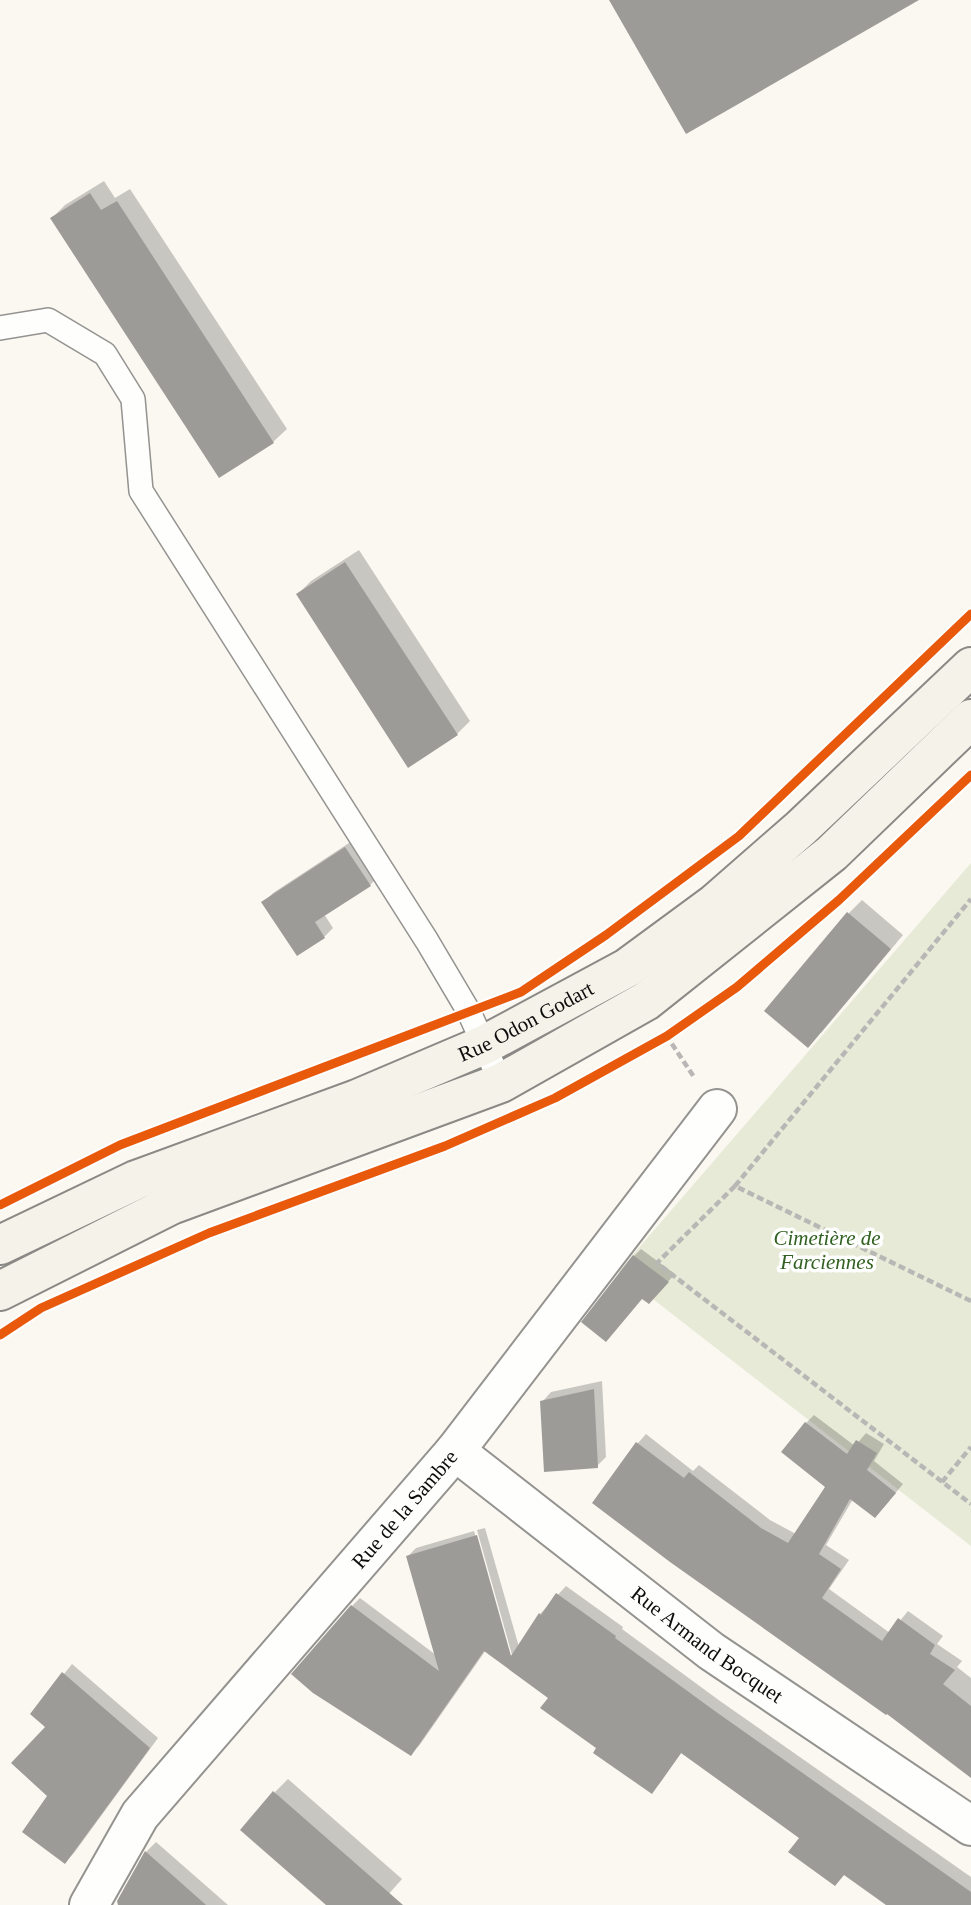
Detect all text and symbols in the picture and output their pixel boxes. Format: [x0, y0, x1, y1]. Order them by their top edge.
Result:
street label: Rue Odon Godart [455, 976, 598, 1067]
park label: Cimetière de Farciennes [773, 1226, 881, 1274]
street label: Rue de la Sambre [347, 1445, 462, 1573]
street label: Rue Armand Bocquet [626, 1581, 788, 1708]

